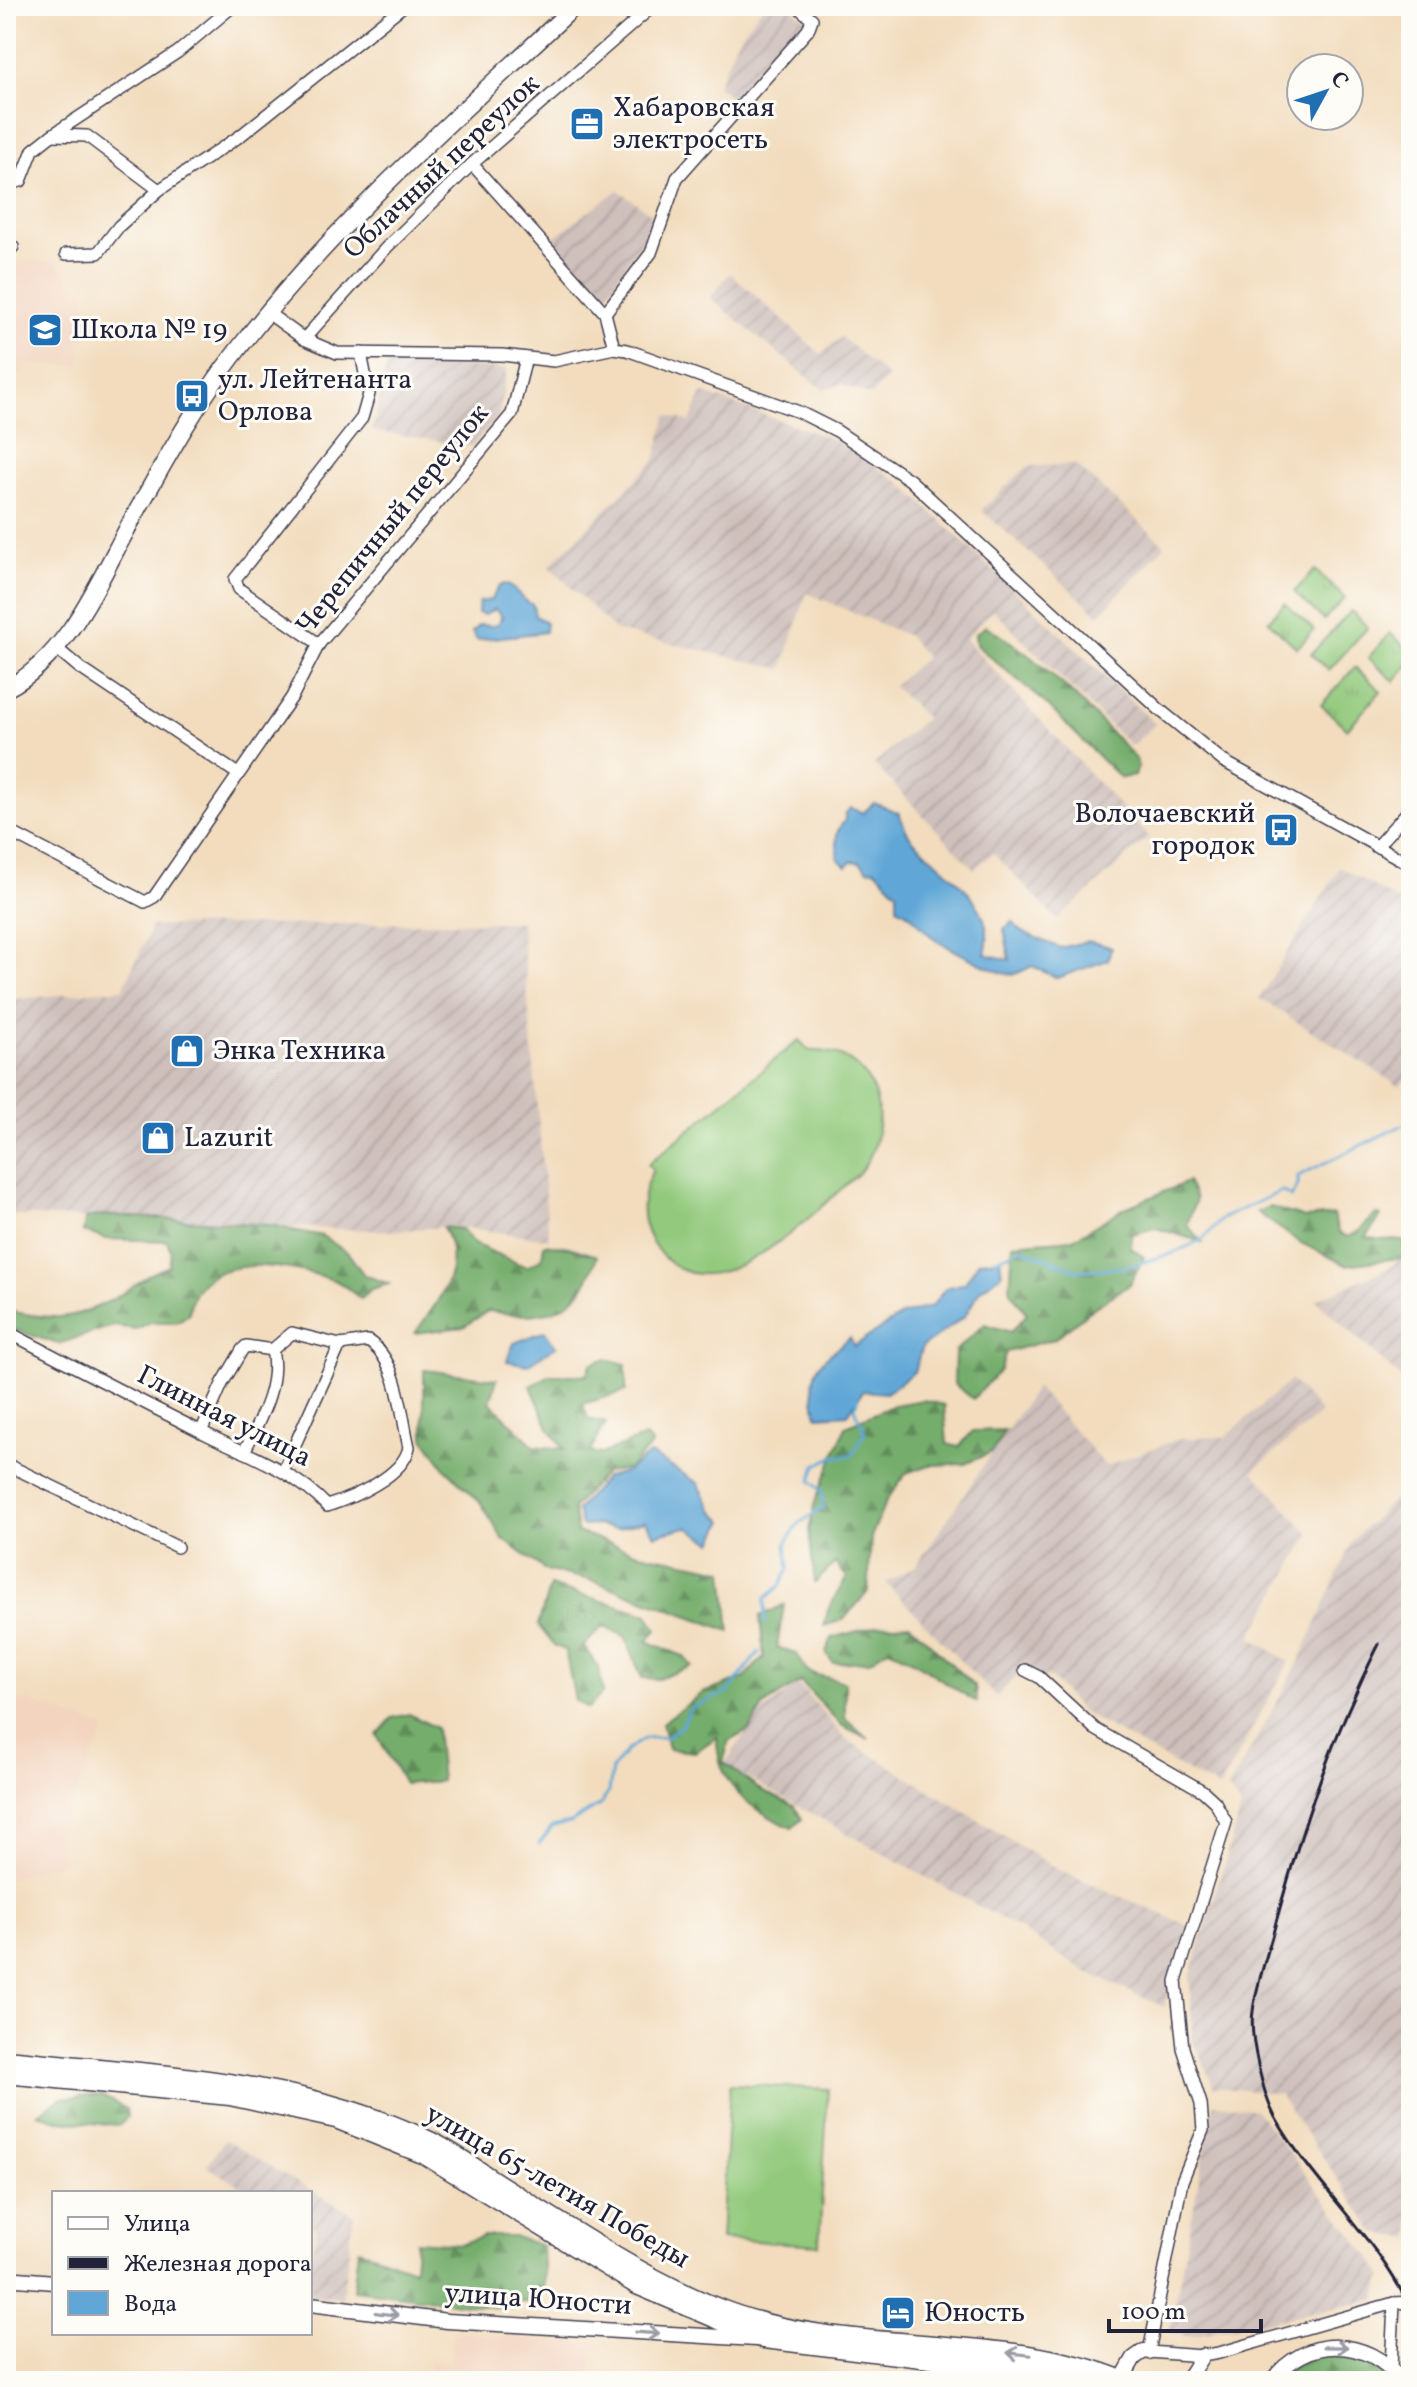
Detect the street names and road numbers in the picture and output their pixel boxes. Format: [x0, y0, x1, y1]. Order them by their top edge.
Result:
street label: Облачный переулок [335, 65, 549, 269]
street label: Черепичный переулок [287, 396, 499, 644]
street label: Глинная улица [130, 1356, 318, 1478]
street label: улица 65-летия Победы [417, 2095, 697, 2279]
street label: улица Юности [443, 2274, 633, 2326]

